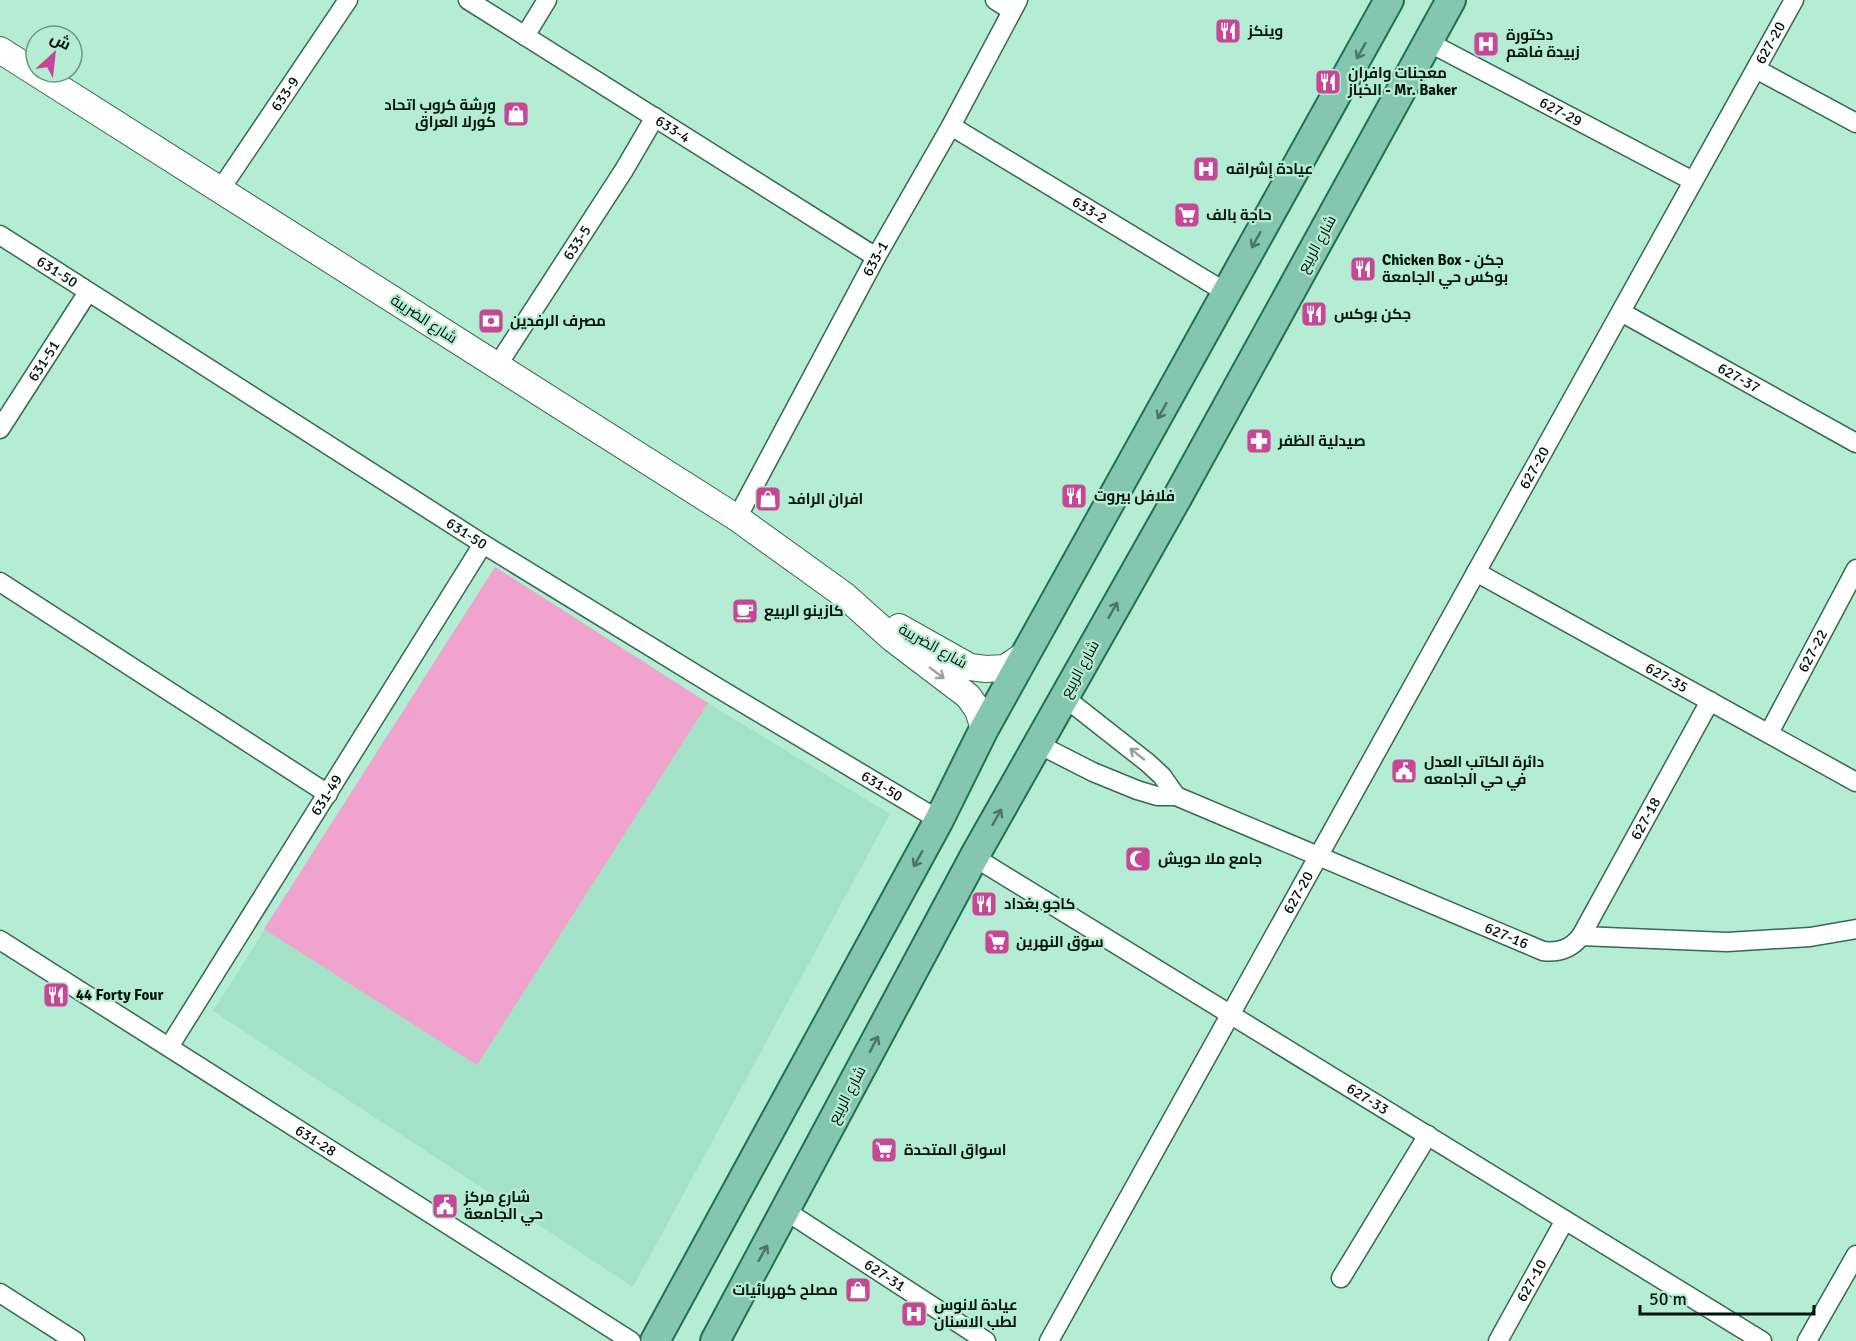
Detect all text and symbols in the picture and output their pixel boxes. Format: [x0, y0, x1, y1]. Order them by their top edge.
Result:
restaurant icon: وينكز [1213, 16, 1243, 46]
street label: 627-20 [1751, 18, 1789, 67]
place label: وينكز [1247, 22, 1283, 40]
north arrow [24, 24, 84, 84]
place label: دكتورة زبيدة فاهم [1506, 26, 1580, 62]
text: ش [47, 28, 74, 55]
hospital icon: دكتورة زبيدة فاهم [1471, 29, 1501, 59]
one-way arrow [1355, 42, 1367, 59]
place label: معجنات وافران الخباز - Mr. Baker [1347, 64, 1457, 99]
restaurant icon: معجنات وافران الخباز - Mr. Baker [1313, 67, 1343, 97]
street label: 633-9 [267, 73, 303, 114]
street label: 627-29 [1536, 93, 1585, 130]
place label: ورشة كروب اتحاد كورلا العراق [384, 96, 496, 131]
shop icon: ورشة كروب اتحاد كورلا العراق [501, 99, 531, 129]
street label: 633-4 [652, 111, 694, 147]
hospital icon: عيادة إشراقه [1191, 154, 1221, 184]
place label: عيادة إشراقه [1226, 160, 1313, 179]
street label: 633-2 [1069, 192, 1110, 227]
supermarket icon: حاجة بالف [1172, 200, 1202, 230]
place label: حاجة بالف [1206, 206, 1272, 224]
street label: شارع الربيع [1294, 212, 1342, 277]
street label: 633-5 [559, 222, 595, 263]
one-way arrow [1250, 231, 1262, 248]
street label: 633-1 [858, 238, 892, 279]
place label: Chicken Box - جكن بوكس حي الجامعة [1382, 251, 1508, 289]
street label: 631-50 [33, 252, 81, 291]
restaurant icon: Chicken Box - جكن بوكس حي الجامعة [1348, 254, 1378, 284]
street label: شارع الضريبة [386, 291, 461, 349]
restaurant icon: جكن بوكس [1299, 299, 1329, 329]
place label: جكن بوكس [1334, 305, 1411, 323]
bank icon: مصرف الرفدين [476, 306, 506, 336]
place label: مصرف الرفدين [510, 312, 606, 330]
street label: 631-51 [24, 337, 64, 385]
street label: 627-37 [1715, 359, 1763, 397]
one-way arrow [1156, 401, 1167, 419]
pharmacy icon: صيدلية الظفر [1244, 426, 1274, 456]
place label: صيدلية الظفر [1277, 432, 1366, 450]
street label: 627-20 [1515, 443, 1553, 492]
restaurant icon: فلافل بيروت [1059, 481, 1089, 511]
shop icon: افران الرافد [753, 484, 783, 514]
place label: فلافل بيروت [1094, 487, 1175, 505]
place label: افران الرافد [788, 490, 863, 508]
street label: 631-50 [443, 514, 491, 553]
cafe icon: كازينو الربيع [730, 596, 760, 626]
place label: كازينو الربيع [764, 602, 844, 621]
one-way arrow [1107, 602, 1119, 619]
street label: شارع الضريبة [895, 620, 970, 674]
street label: 627-22 [1794, 626, 1831, 675]
street label: شارع الربيع [1057, 637, 1105, 702]
street label: 627-35 [1642, 658, 1691, 696]
one-way arrow [929, 666, 945, 679]
one-way arrow [1129, 747, 1145, 760]
place label: دائرة الكاتب العدل في حي الجامعه [1424, 753, 1544, 791]
public building icon: دائرة الكاتب العدل في حي الجامعه [1389, 756, 1419, 786]
street label: 631-50 [858, 767, 906, 805]
street label: 631-49 [307, 771, 346, 819]
street label: 627-18 [1627, 794, 1664, 843]
one-way arrow [992, 808, 1003, 826]
mosque icon: جامع ملا حويش [1123, 844, 1153, 874]
one-way arrow [912, 849, 923, 867]
place label: جامع ملا حويش [1158, 850, 1262, 869]
street label: 627-20 [1279, 868, 1317, 917]
restaurant icon: كاجو بغداد [969, 889, 999, 919]
place label: كاجو بغداد [1004, 895, 1075, 913]
street label: 627-16 [1482, 918, 1531, 953]
supermarket icon: سوق النهرين [982, 927, 1012, 957]
place label: سوق النهرين [1016, 933, 1104, 951]
restaurant icon: 44 Forty Four [41, 980, 71, 1010]
place label: 44 Forty Four [76, 986, 163, 1004]
one-way arrow [869, 1035, 880, 1053]
street label: شارع الربيع [824, 1063, 871, 1128]
street label: 627-33 [1343, 1079, 1392, 1118]
street label: 631-28 [292, 1121, 340, 1160]
supermarket icon: اسواق المتحدة [869, 1135, 899, 1165]
place label: اسواق المتحدة [904, 1141, 1006, 1159]
place label: شارع مركز حي الجامعة [463, 1188, 543, 1226]
public building icon: شارع مركز حي الجامعة [430, 1191, 460, 1221]
one-way arrow [757, 1245, 769, 1262]
street label: 627-31 [861, 1255, 909, 1295]
street label: 627-10 [1512, 1256, 1550, 1305]
shop icon: مصلح كهربائيات [843, 1275, 873, 1305]
scale bar [1640, 1278, 1814, 1316]
place label: مصلح كهربائيات [733, 1281, 838, 1300]
text: 50 m [1649, 1288, 1687, 1310]
place label: عيادة لانوس لطب الاسنان [934, 1296, 1018, 1331]
hospital icon: عيادة لانوس لطب الاسنان [899, 1299, 929, 1329]

